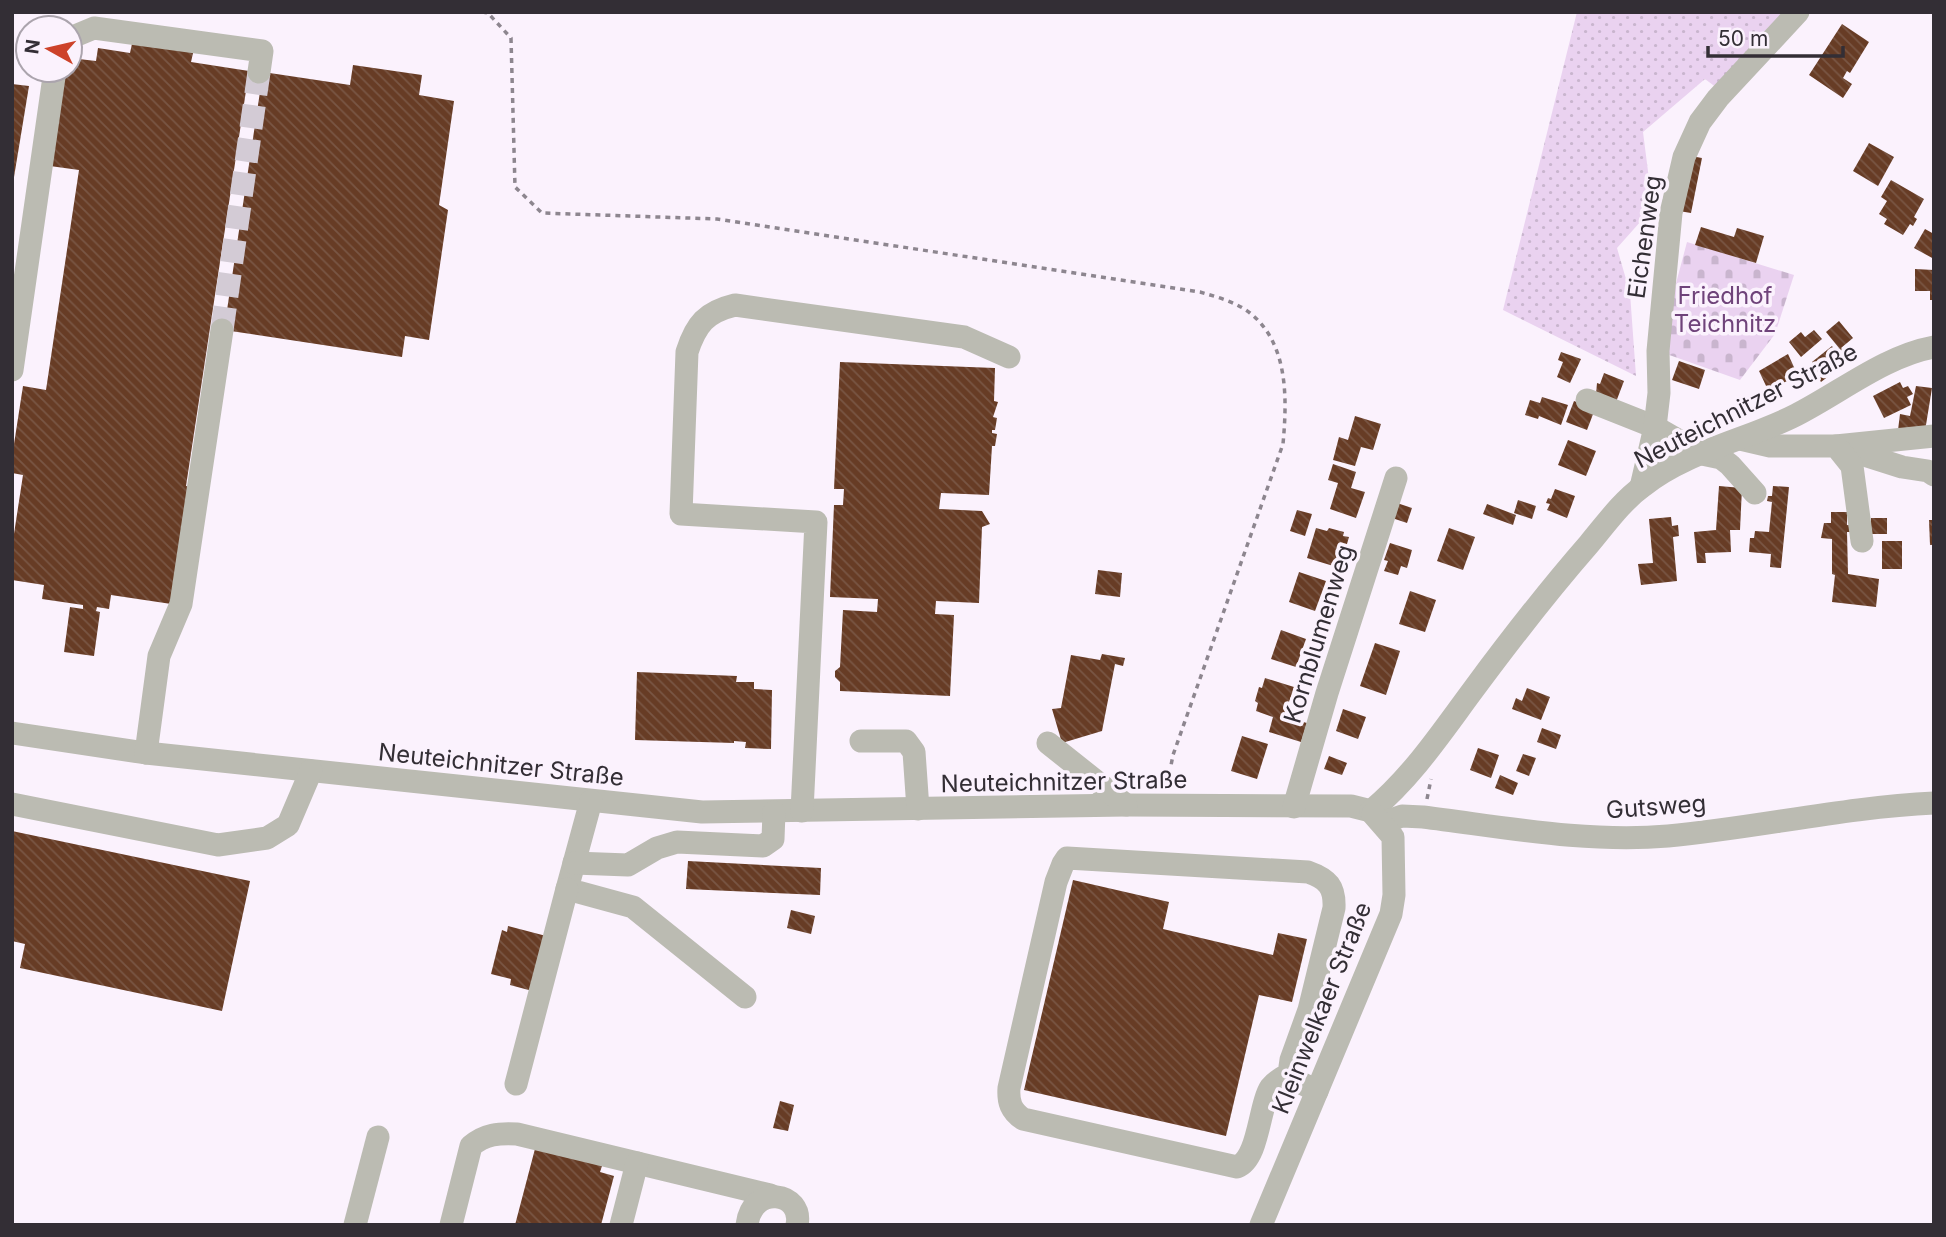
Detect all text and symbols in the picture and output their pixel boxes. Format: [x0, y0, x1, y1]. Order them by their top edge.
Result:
north arrow [14, 14, 84, 84]
scale bar [1708, 14, 1843, 58]
text: 50 m [1718, 26, 1768, 51]
text: N [20, 38, 45, 55]
street label: Eichenweg [1622, 173, 1668, 300]
park label: Friedhof Teichnitz [1674, 281, 1776, 338]
street label: Neuteichnitzer Straße [1629, 337, 1862, 474]
street label: Kornblumenweg [1278, 541, 1359, 727]
street label: Neuteichnitzer Straße [377, 737, 625, 792]
street label: Neuteichnitzer Straße [940, 765, 1188, 798]
street label: Gutsweg [1605, 789, 1707, 824]
street label: Kleinwelkaer Straße [1266, 898, 1377, 1118]

